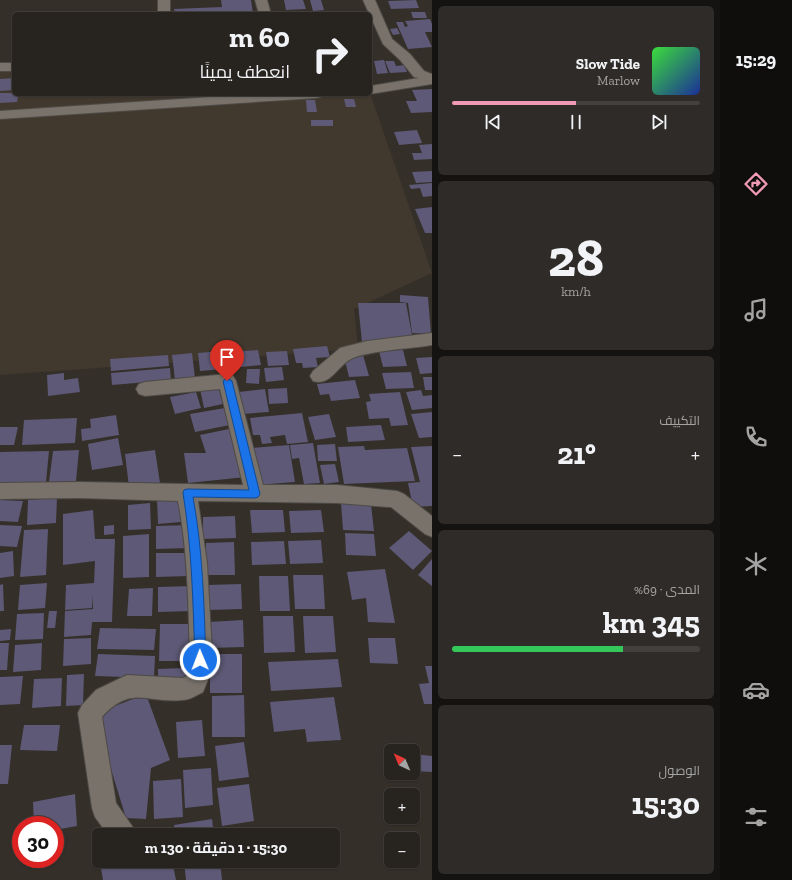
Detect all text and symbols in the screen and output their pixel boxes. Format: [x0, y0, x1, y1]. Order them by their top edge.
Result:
text: 60 m [229, 21, 290, 54]
icon: right [304, 28, 356, 80]
text: 15:29 [736, 49, 776, 71]
text: Slow Tide [576, 55, 640, 73]
text: انعطف يمينًا [199, 61, 290, 83]
text: Marlow [597, 73, 640, 88]
icon: previous [482, 111, 504, 133]
icon: pause [565, 111, 587, 133]
icon: next [648, 111, 670, 133]
icon: directions [742, 170, 770, 198]
text: 28 [548, 227, 604, 289]
text: km/h [561, 284, 591, 299]
icon: music [742, 296, 770, 324]
pin [210, 340, 244, 381]
icon: arrive [216, 346, 238, 368]
text: التكييف [659, 413, 700, 428]
icon: phone [742, 423, 770, 451]
text: 21° [557, 436, 596, 472]
text: − [452, 441, 462, 468]
text: + [691, 441, 700, 468]
icon: climate [742, 550, 770, 578]
text: المدى · 69% [634, 582, 700, 597]
text: 345 km [603, 605, 700, 641]
position arrow [179, 639, 221, 681]
icon: car [742, 676, 770, 704]
north arrow [384, 744, 420, 780]
map controls [384, 744, 420, 868]
text: الوصول [659, 763, 700, 778]
text: 15:30 [632, 786, 700, 822]
button: + [384, 788, 420, 824]
icon: filters [742, 803, 770, 831]
speed limit sign: 30 [12, 816, 64, 868]
button: − [384, 832, 420, 868]
text: 15:30 · 1 دقيقة · 130 m [145, 839, 287, 857]

